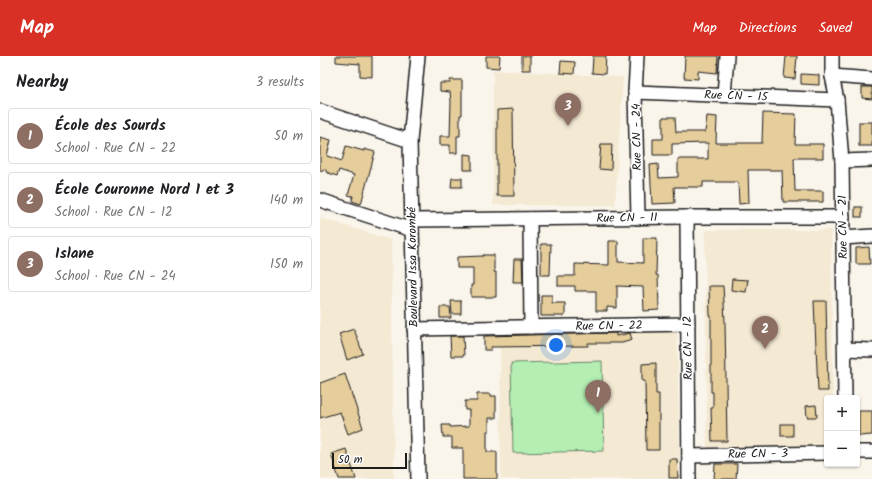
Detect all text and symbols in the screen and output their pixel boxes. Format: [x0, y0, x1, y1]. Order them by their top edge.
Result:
text: Map [20, 13, 54, 43]
text: Map [692, 17, 717, 39]
text: Directions [739, 17, 797, 39]
text: Saved [819, 17, 852, 39]
text: Nearby [16, 69, 68, 96]
text: 3 results [256, 72, 304, 93]
street label: Rue CN - 15 [704, 85, 770, 107]
pin: 3 [555, 93, 581, 126]
street label: Rue CN - 24 [627, 103, 647, 171]
text: École des Sourds [55, 114, 166, 138]
text: 1 [28, 126, 32, 147]
text: 50 m [274, 126, 303, 147]
text: School · Rue CN - 22 [55, 138, 176, 159]
text: École Couronne Nord 1 et 3 [55, 178, 234, 202]
text: 2 [26, 190, 34, 211]
text: 140 m [270, 190, 303, 211]
street label: Rue CN - 21 [833, 195, 853, 259]
text: School · Rue CN - 12 [55, 202, 173, 223]
street label: Boulevard Issa Korombé [402, 206, 424, 327]
street label: Rue CN - 11 [596, 208, 658, 228]
text: Islane [55, 242, 94, 266]
text: 3 [26, 254, 34, 275]
text: 150 m [270, 254, 303, 275]
text: School · Rue CN - 24 [55, 266, 176, 287]
street label: Rue CN - 22 [575, 316, 643, 336]
street label: Rue CN - 12 [678, 316, 698, 380]
pin: 2 [752, 316, 778, 349]
your location [546, 335, 566, 355]
pin: 1 [585, 380, 611, 413]
map controls [824, 395, 860, 467]
button: + [824, 395, 860, 431]
button: − [824, 431, 860, 467]
street label: Rue CN - 3 [728, 444, 788, 464]
scale bar [332, 451, 407, 470]
text: 50 m [338, 451, 363, 469]

